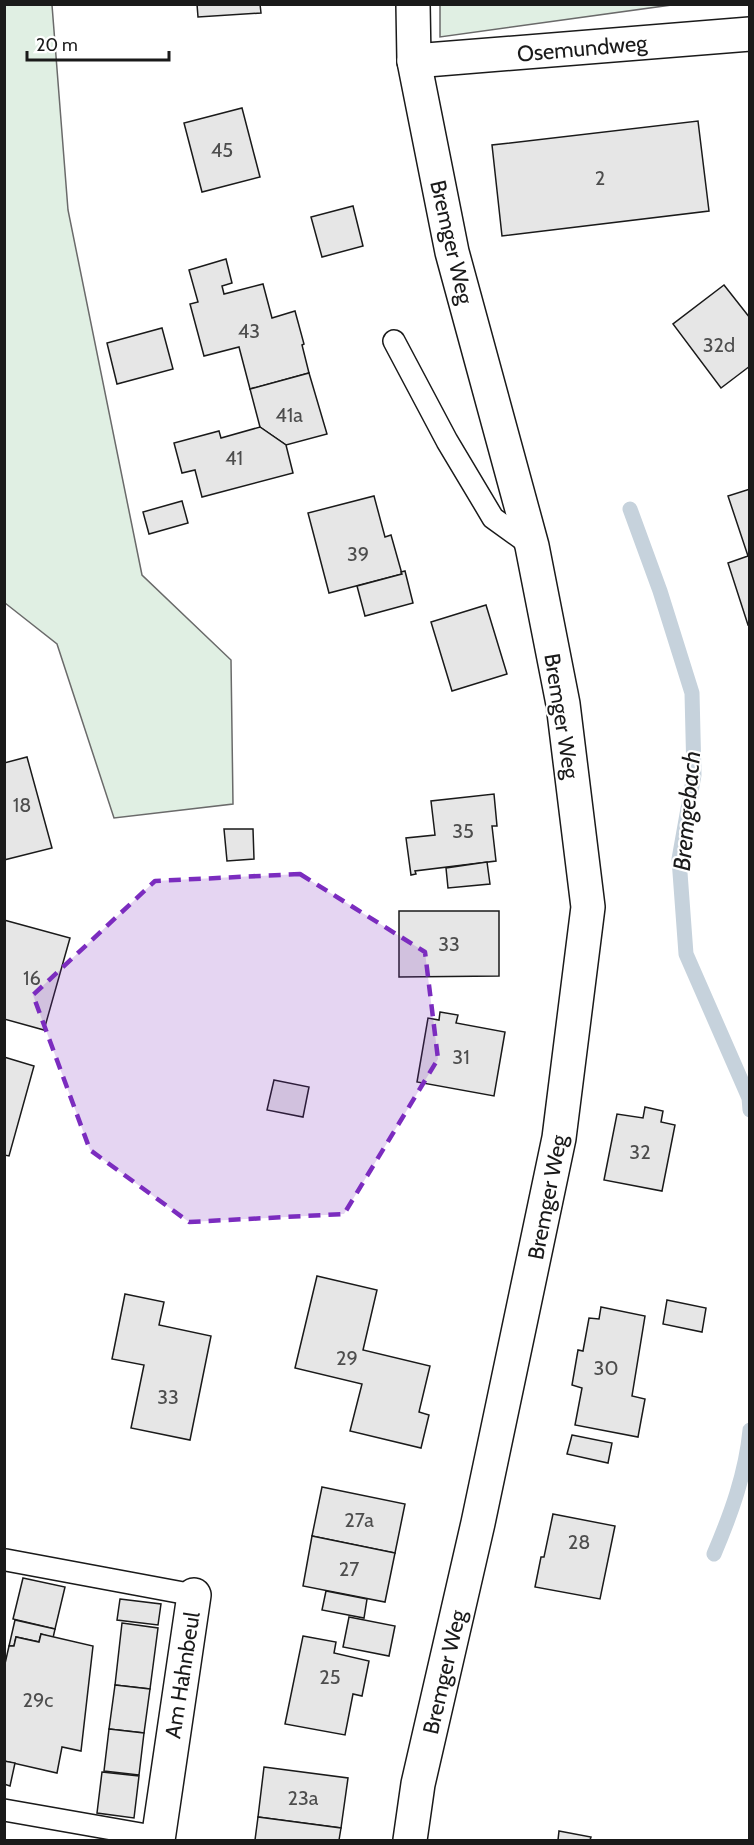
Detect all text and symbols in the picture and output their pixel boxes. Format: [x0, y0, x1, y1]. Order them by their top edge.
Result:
scale bar [27, 24, 170, 62]
street label: Osemundweg [516, 29, 649, 68]
text: 20 m [36, 34, 78, 56]
house number: 45 [211, 138, 233, 162]
house number: 2 [595, 166, 605, 190]
street label: Bremger Weg [424, 177, 479, 308]
house number: 43 [238, 319, 260, 343]
house number: 32d [703, 333, 735, 357]
house number: 41a [275, 403, 303, 427]
house number: 41 [225, 446, 243, 470]
house number: 39 [347, 542, 369, 566]
street label: Bremger Weg [538, 651, 585, 782]
water label: Bremgebach [667, 750, 706, 872]
house number: 18 [13, 793, 31, 817]
house number: 35 [452, 819, 474, 843]
house number: 33 [438, 932, 460, 956]
house number: 16 [23, 966, 41, 990]
house number: 31 [452, 1045, 470, 1069]
street label: Bremger Weg [522, 1131, 573, 1262]
house number: 32 [629, 1140, 651, 1164]
house number: 29 [336, 1346, 358, 1370]
house number: 30 [594, 1356, 618, 1380]
house number: 33 [157, 1385, 179, 1409]
house number: 27a [344, 1508, 374, 1532]
house number: 28 [568, 1530, 590, 1554]
house number: 27 [339, 1557, 359, 1581]
street label: Bremger Weg [417, 1606, 472, 1737]
street label: Am Hahnbeul [159, 1609, 206, 1740]
house number: 25 [319, 1665, 341, 1689]
house number: 29c [23, 1688, 53, 1712]
house number: 23a [288, 1786, 319, 1810]

